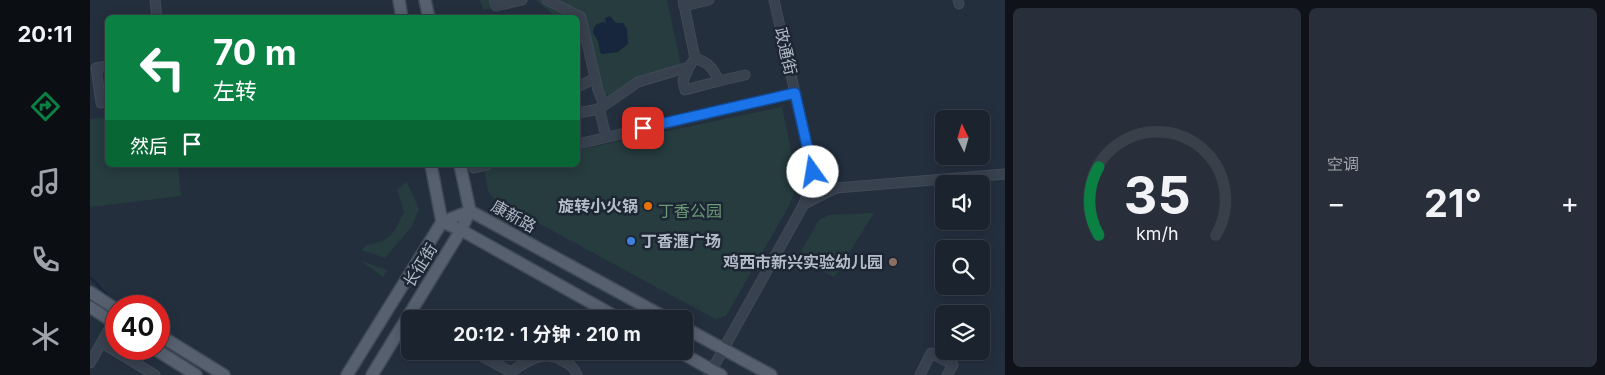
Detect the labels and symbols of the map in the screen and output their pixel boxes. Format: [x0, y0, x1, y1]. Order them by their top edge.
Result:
street label: 政通街 [771, 25, 801, 77]
pin [622, 107, 664, 149]
north arrow [935, 110, 990, 165]
position arrow [786, 145, 838, 197]
street label: 康新路 [488, 196, 540, 236]
place label: 旋转小火锅 [558, 196, 638, 216]
marker: 旋转小火锅 [642, 200, 654, 212]
park label: 丁香公园 [658, 201, 722, 221]
place label: 丁香滙广场 [641, 231, 721, 251]
marker: 丁香滙广场 [625, 235, 637, 247]
street label: 长征街 [399, 239, 441, 291]
place label: 鸡西市新兴实验幼儿园 [723, 252, 883, 272]
marker: 鸡西市新兴实验幼儿园 [887, 256, 899, 268]
speed limit sign: 40 [105, 295, 170, 360]

